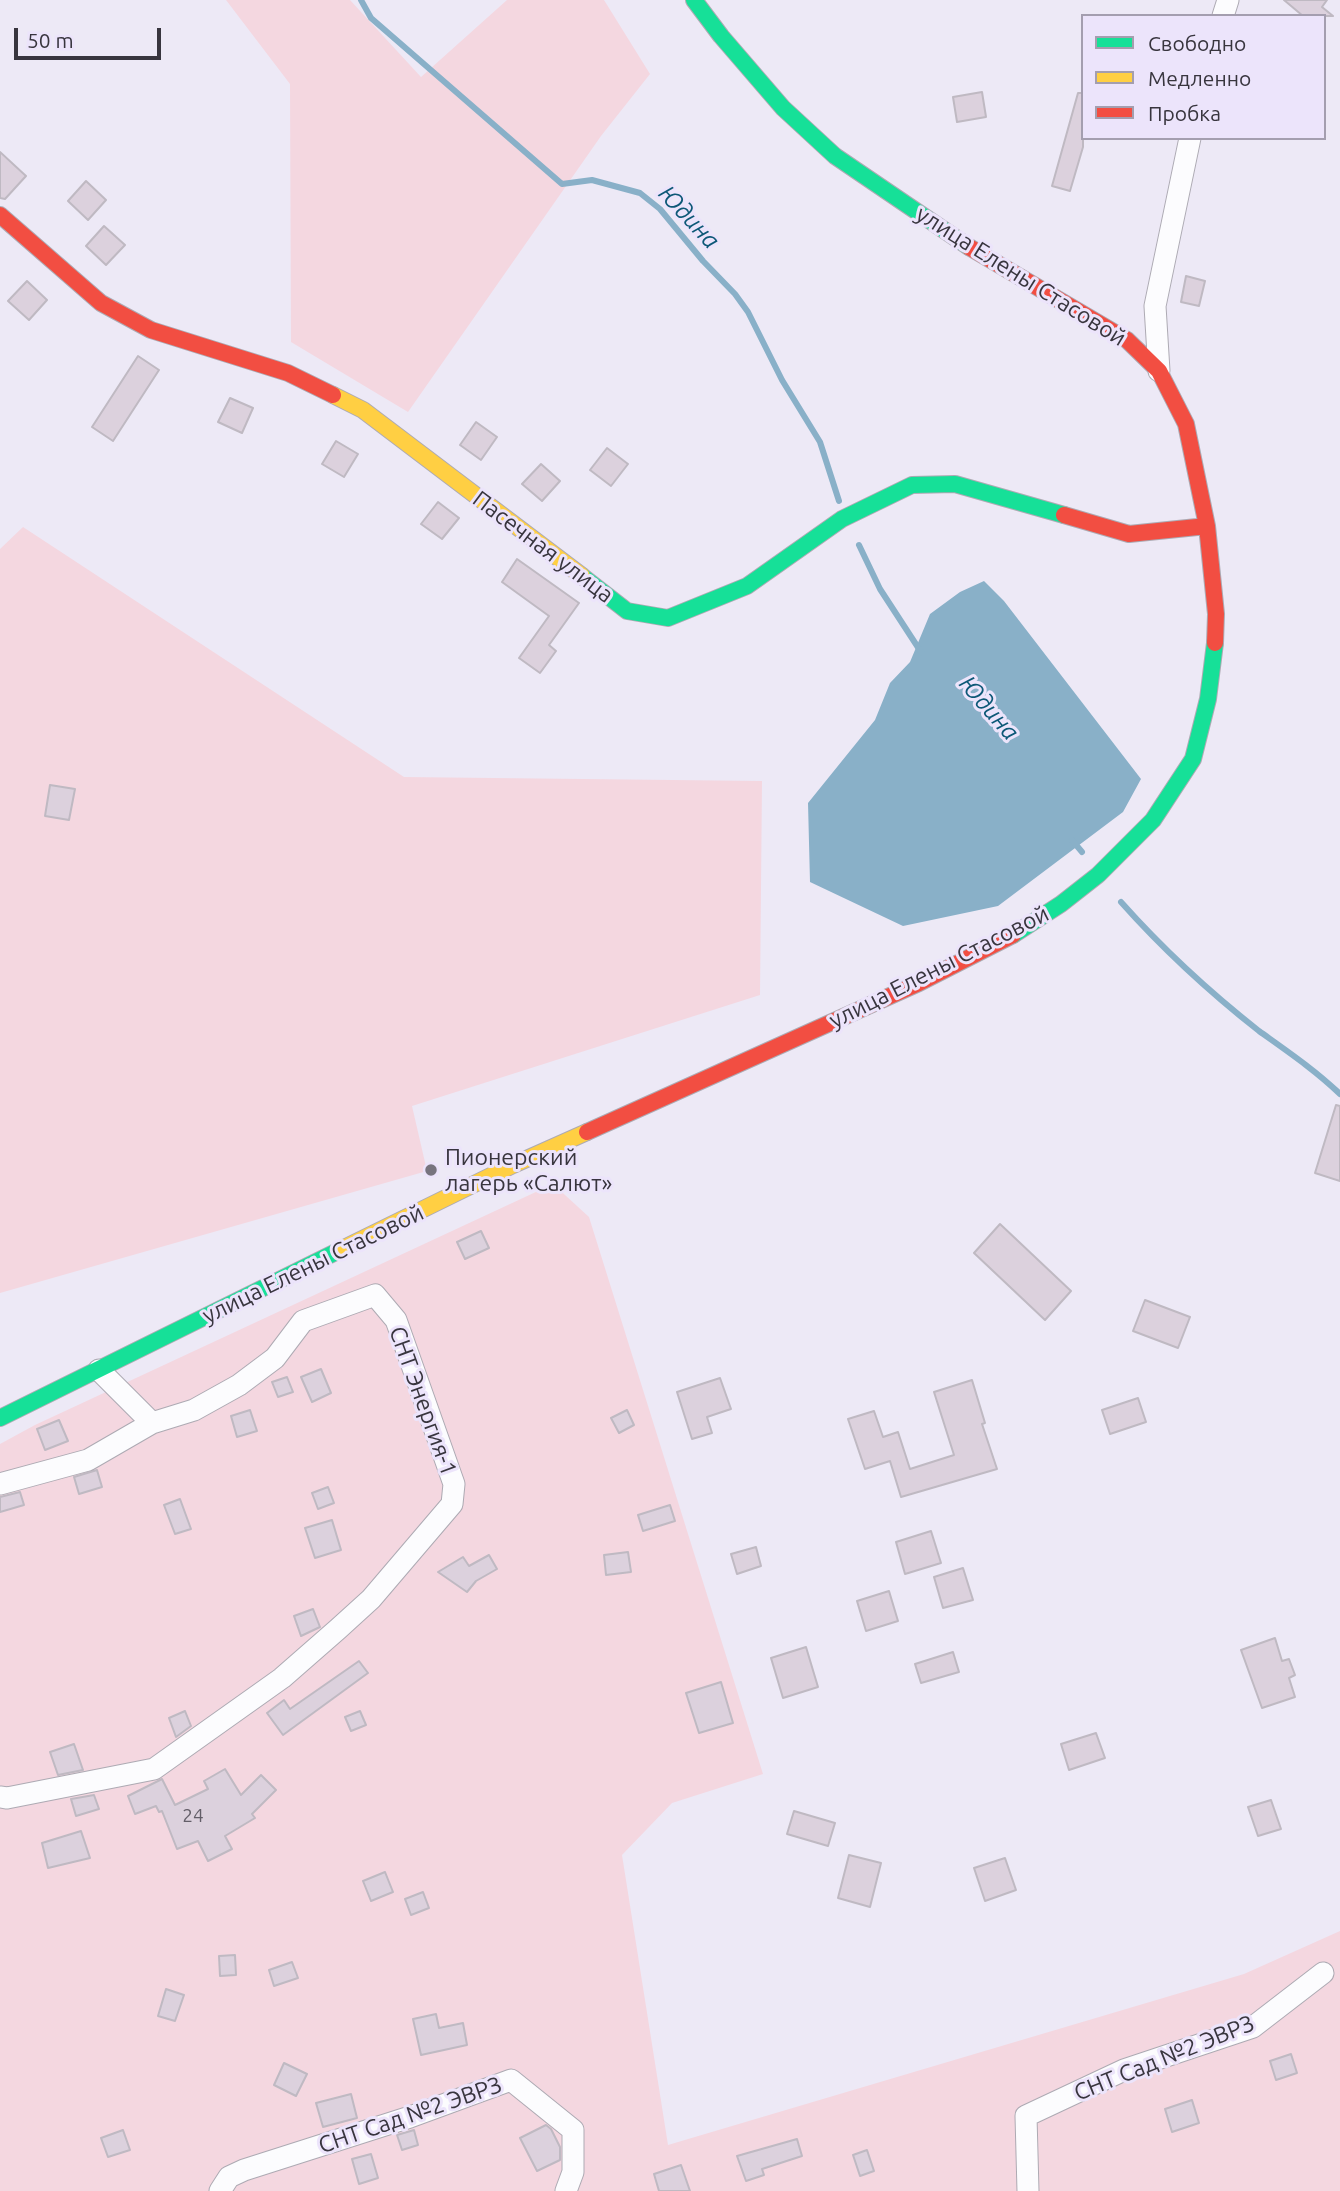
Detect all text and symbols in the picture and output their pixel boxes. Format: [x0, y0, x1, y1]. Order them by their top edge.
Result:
scale bar [18, 14, 164, 58]
legend [1081, 14, 1326, 140]
text: 50 m [27, 28, 74, 52]
text: Свободно [1148, 31, 1246, 55]
text: Медленно [1148, 66, 1251, 90]
text: Пробка [1148, 101, 1221, 125]
water label: Юдина [653, 179, 725, 255]
street label: улица Елены Стасовой [911, 200, 1131, 352]
street label: Пасечная улица [467, 485, 619, 609]
water label: Юдина [953, 670, 1025, 746]
street label: улица Елены Стасовой [825, 900, 1053, 1034]
place label: Пионерский лагерь «Салют» [445, 1143, 612, 1197]
marker: Пионерский лагерь «Салют» [423, 1162, 439, 1178]
street label: улица Елены Стасовой [198, 1198, 428, 1330]
street label: СНТ Энергия-1 [383, 1323, 463, 1479]
house number: 24 [182, 1805, 204, 1827]
street label: СНТ Сад №2 ЭВРЗ [1070, 2009, 1258, 2107]
street label: СНТ Сад №2 ЭВРЗ [315, 2071, 505, 2159]

